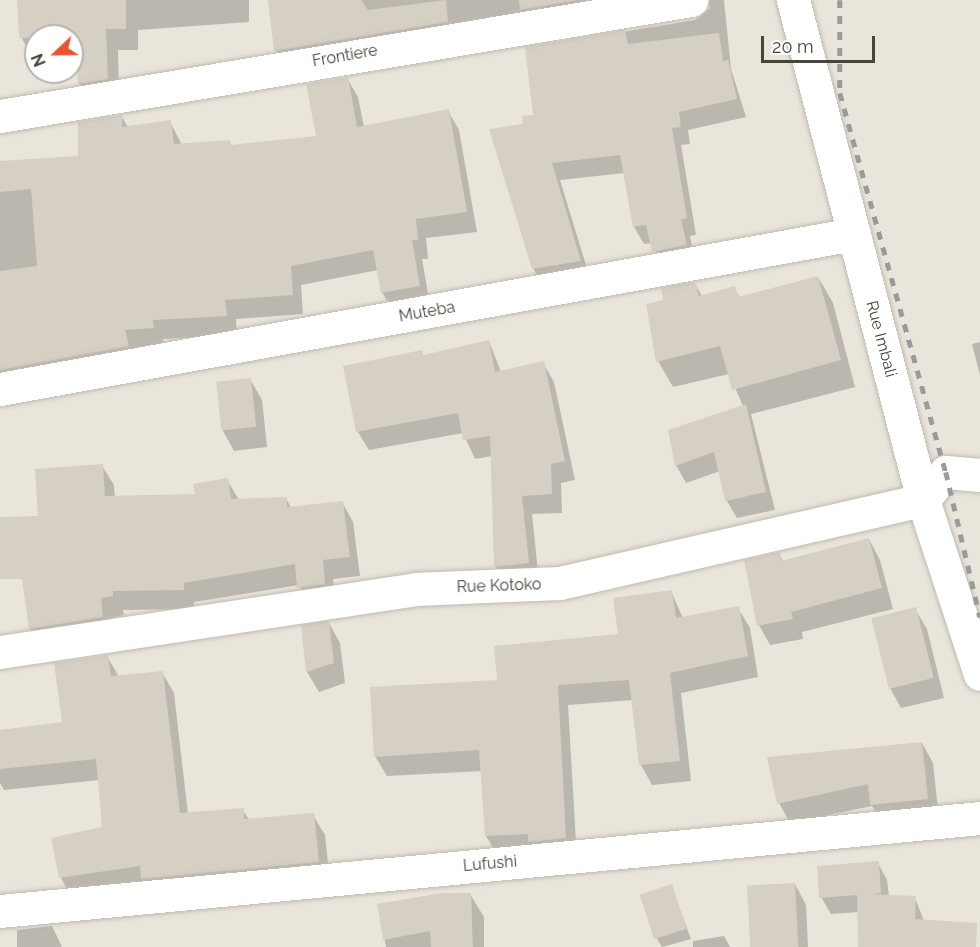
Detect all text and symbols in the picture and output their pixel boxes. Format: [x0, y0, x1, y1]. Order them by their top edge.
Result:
north arrow [24, 24, 84, 84]
scale bar [764, 24, 878, 62]
text: 20 m [772, 36, 814, 57]
street label: Frontiere [311, 41, 379, 71]
text: N [28, 51, 50, 69]
street label: Muteba [397, 298, 457, 326]
street label: Rue Imbali [862, 299, 900, 379]
street label: Rue Kotoko [456, 575, 542, 597]
street label: Lufushi [462, 852, 518, 876]

